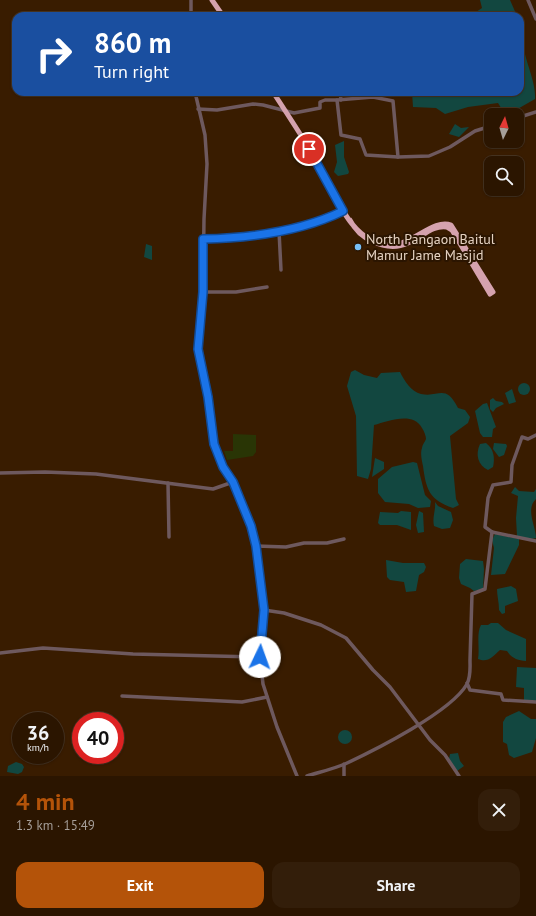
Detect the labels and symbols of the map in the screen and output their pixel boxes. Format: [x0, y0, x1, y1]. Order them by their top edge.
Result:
north arrow [484, 108, 524, 148]
pin [292, 132, 326, 166]
place label: North Pangaon Baitul Mamur Jame Masjid [366, 230, 495, 264]
marker: North Pangaon Baitul Mamur Jame Masjid [353, 242, 363, 252]
position arrow [239, 636, 281, 678]
speed limit sign: 40 [72, 712, 124, 764]

